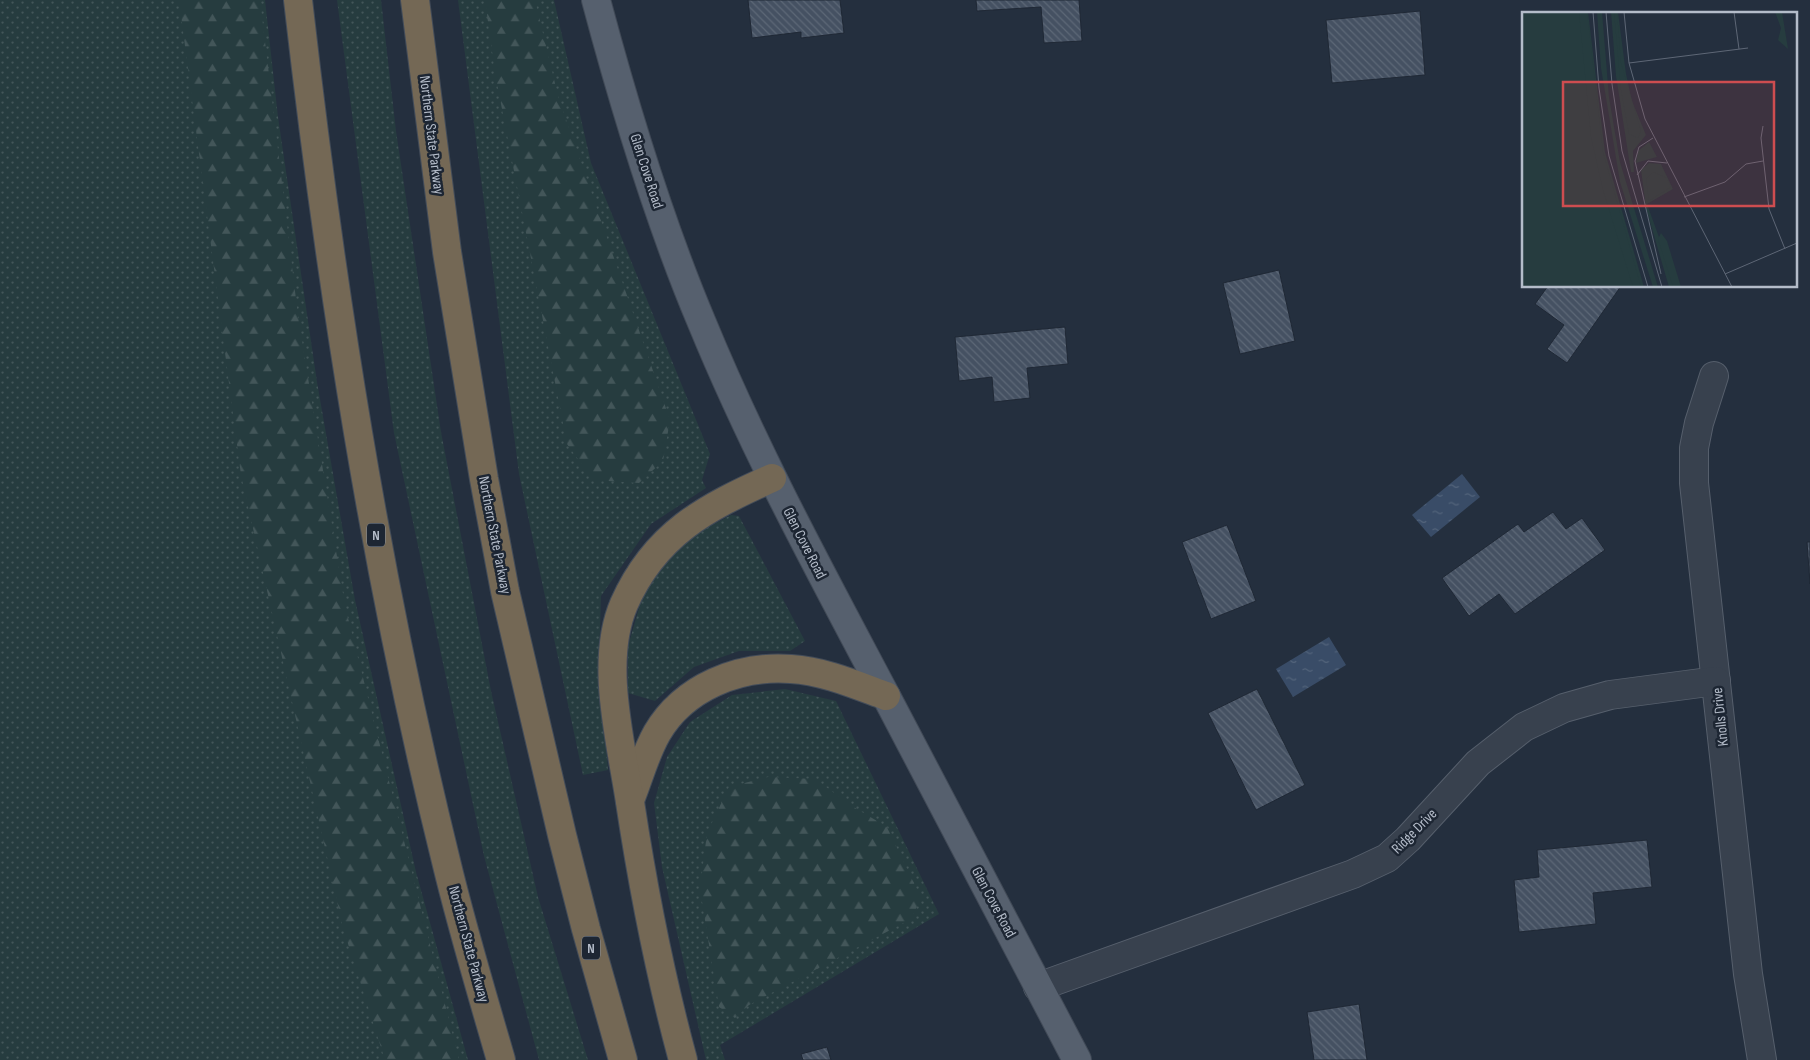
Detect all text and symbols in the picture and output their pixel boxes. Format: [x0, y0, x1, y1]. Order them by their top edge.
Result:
inset map [1522, 12, 1798, 288]
street label: Northern State Parkway [415, 74, 448, 196]
street label: Glen Cove Road [626, 131, 668, 211]
street label: Northern State Parkway [474, 475, 515, 596]
street label: Glen Cove Road [779, 504, 831, 582]
road number: N [367, 524, 385, 546]
street label: Knolls Drive [1708, 687, 1733, 747]
street label: Ridge Drive [1388, 805, 1441, 858]
street label: Glen Cove Road [967, 864, 1020, 941]
street label: Northern State Parkway [444, 884, 493, 1005]
road number: N [582, 936, 600, 960]

